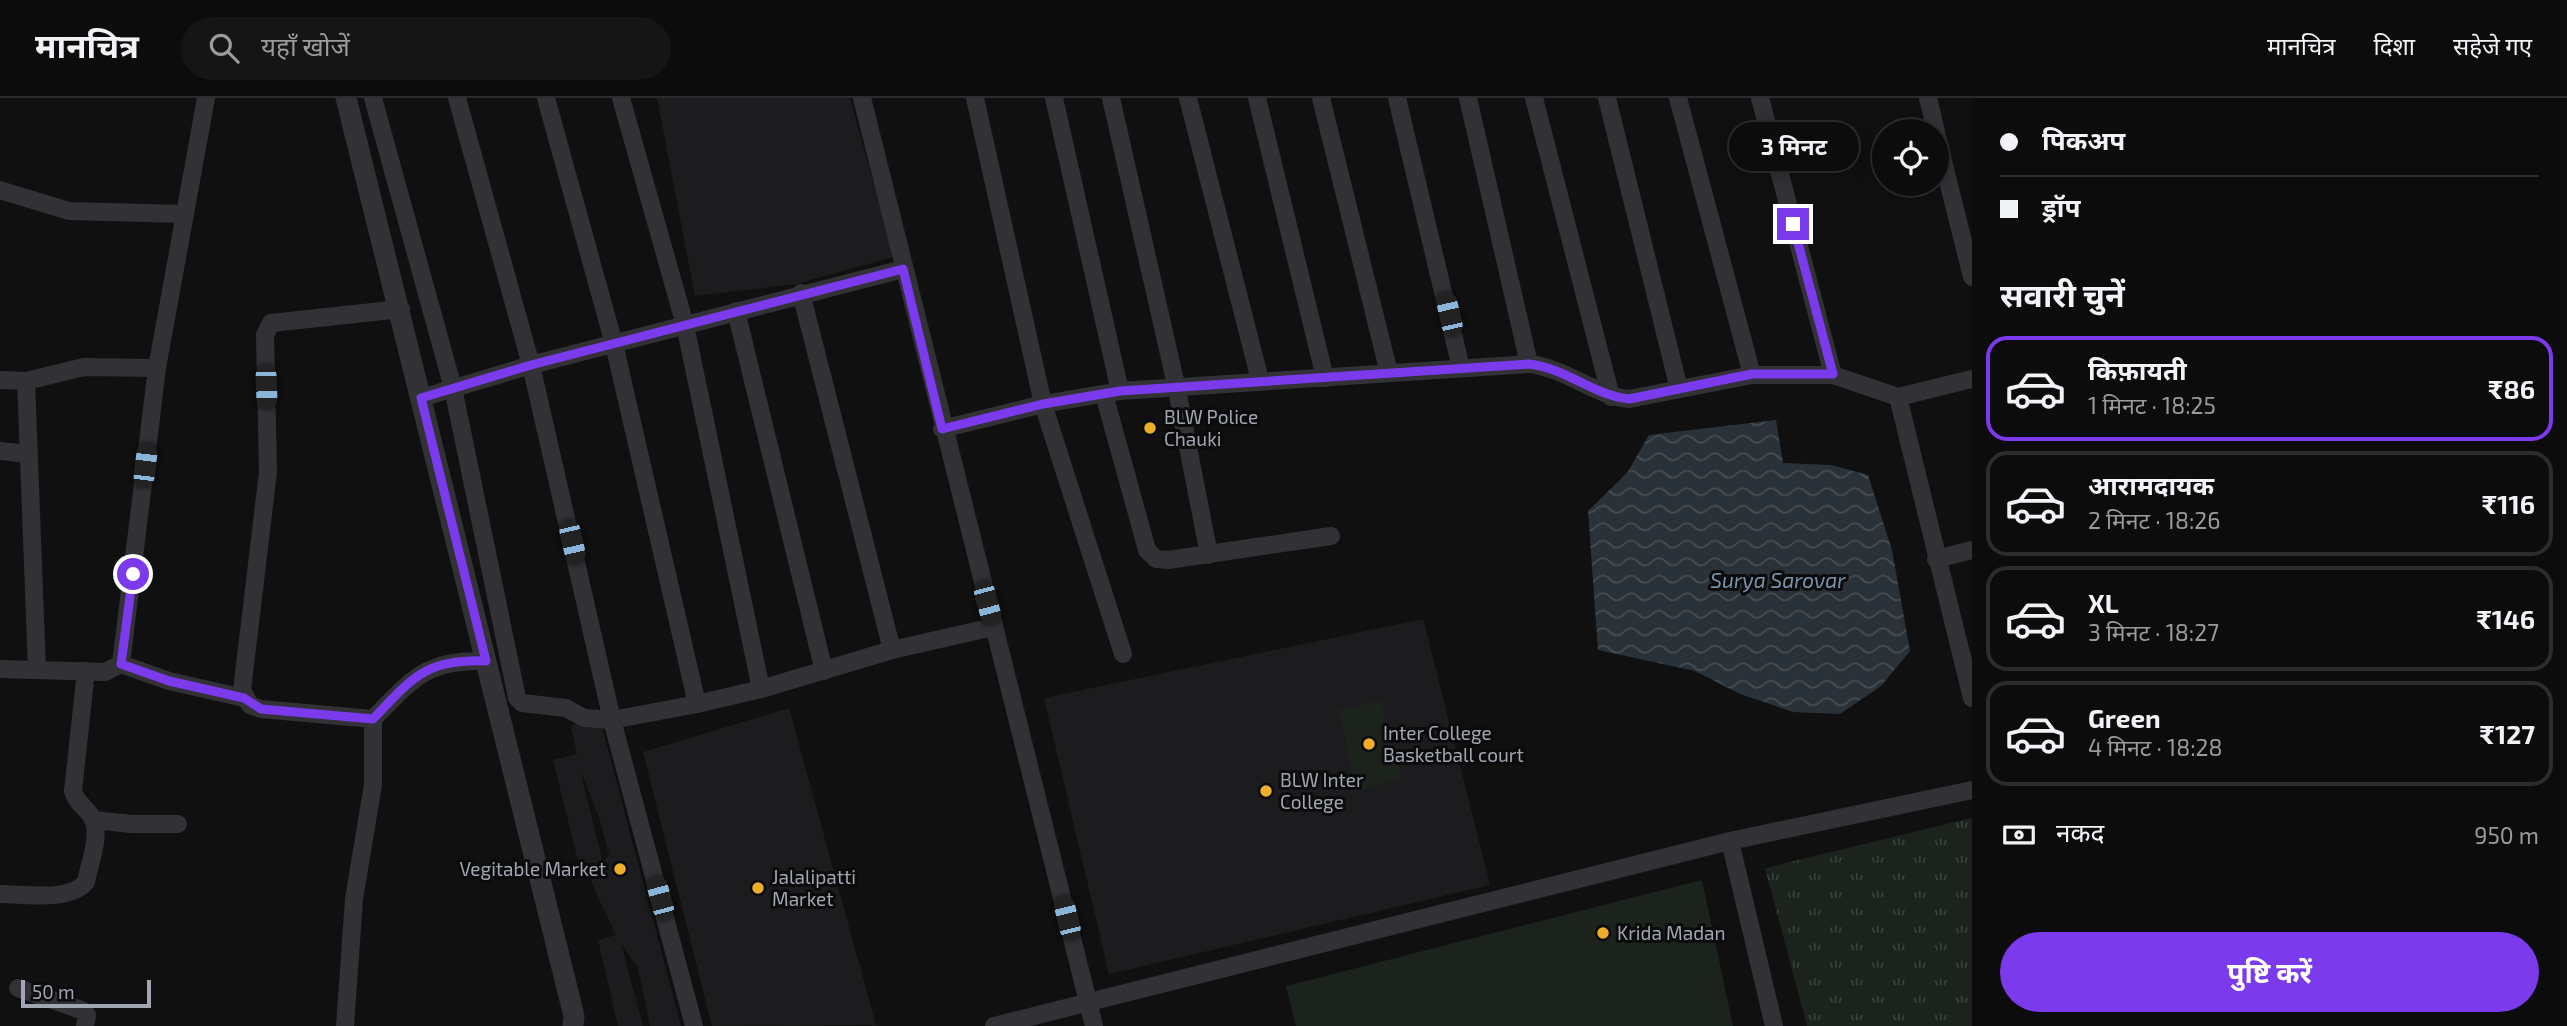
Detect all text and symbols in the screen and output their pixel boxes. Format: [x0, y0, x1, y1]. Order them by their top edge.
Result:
search box [181, 17, 671, 80]
text: मानचित्र [35, 25, 139, 65]
icon: search [205, 29, 243, 67]
text: यहाँ खोजें [261, 30, 350, 61]
text: मानचित्र [2267, 31, 2336, 60]
text: दिशा [2374, 31, 2415, 60]
text: सहेजे गए [2453, 31, 2532, 60]
map controls [1872, 119, 1949, 196]
button: locate [1872, 119, 1949, 196]
callout: 3 मिनट [1728, 122, 1858, 172]
text: पिकअप [2042, 124, 2125, 155]
text: 3 मिनट [1761, 132, 1827, 160]
text: ड्रॉप [2042, 191, 2080, 222]
route end [1777, 208, 1809, 240]
text: सवारी चुनें [2000, 275, 2125, 313]
car [1435, 291, 1464, 337]
text: किफ़ायती [2088, 354, 2187, 385]
icon: car [2004, 357, 2067, 420]
car [255, 366, 278, 408]
text: ₹86 [2488, 373, 2535, 404]
text: 1 मिनट · 18:25 [2088, 391, 2216, 419]
place label: BLW Police Chauki [1164, 405, 1258, 450]
marker: BLW Police Chauki [1142, 420, 1158, 436]
car [133, 443, 158, 487]
text: आरामदायक [2088, 469, 2214, 500]
icon: car [2004, 472, 2067, 535]
text: ₹116 [2482, 488, 2535, 519]
text: 2 मिनट · 18:26 [2088, 506, 2220, 534]
car [558, 519, 587, 565]
route start [117, 558, 149, 590]
water label: Surya Sarovar [1710, 567, 1846, 593]
car [972, 580, 1003, 626]
icon: car [2004, 587, 2067, 650]
text: XL [2088, 587, 2119, 618]
text: ₹146 [2476, 603, 2535, 634]
text: 3 मिनट · 18:27 [2088, 618, 2219, 646]
icon: car [2004, 702, 2067, 765]
text: Green [2088, 702, 2161, 733]
text: ₹127 [2480, 718, 2535, 749]
place label: Inter College Basketball court [1383, 721, 1524, 766]
text: 4 मिनट · 18:28 [2088, 733, 2222, 761]
marker: Inter College Basketball court [1361, 736, 1377, 752]
place label: BLW Inter College [1280, 768, 1364, 813]
marker: BLW Inter College [1258, 783, 1274, 799]
icon: cash [2000, 816, 2038, 854]
text: नकद [2056, 816, 2104, 847]
text: 950 m [2474, 821, 2539, 849]
place label: Vegitable Market [460, 857, 606, 880]
marker: Vegitable Market [612, 861, 628, 877]
place label: Jalalipatti Market [772, 865, 856, 910]
car [645, 875, 676, 921]
marker: Jalalipatti Market [750, 880, 766, 896]
car [1052, 895, 1083, 941]
place label: Krida Madan [1617, 921, 1726, 944]
marker: Krida Madan [1595, 925, 1611, 941]
button: पुष्टि करें [2000, 932, 2539, 1012]
scale bar [21, 977, 150, 1009]
text: 50 m [32, 980, 75, 1003]

